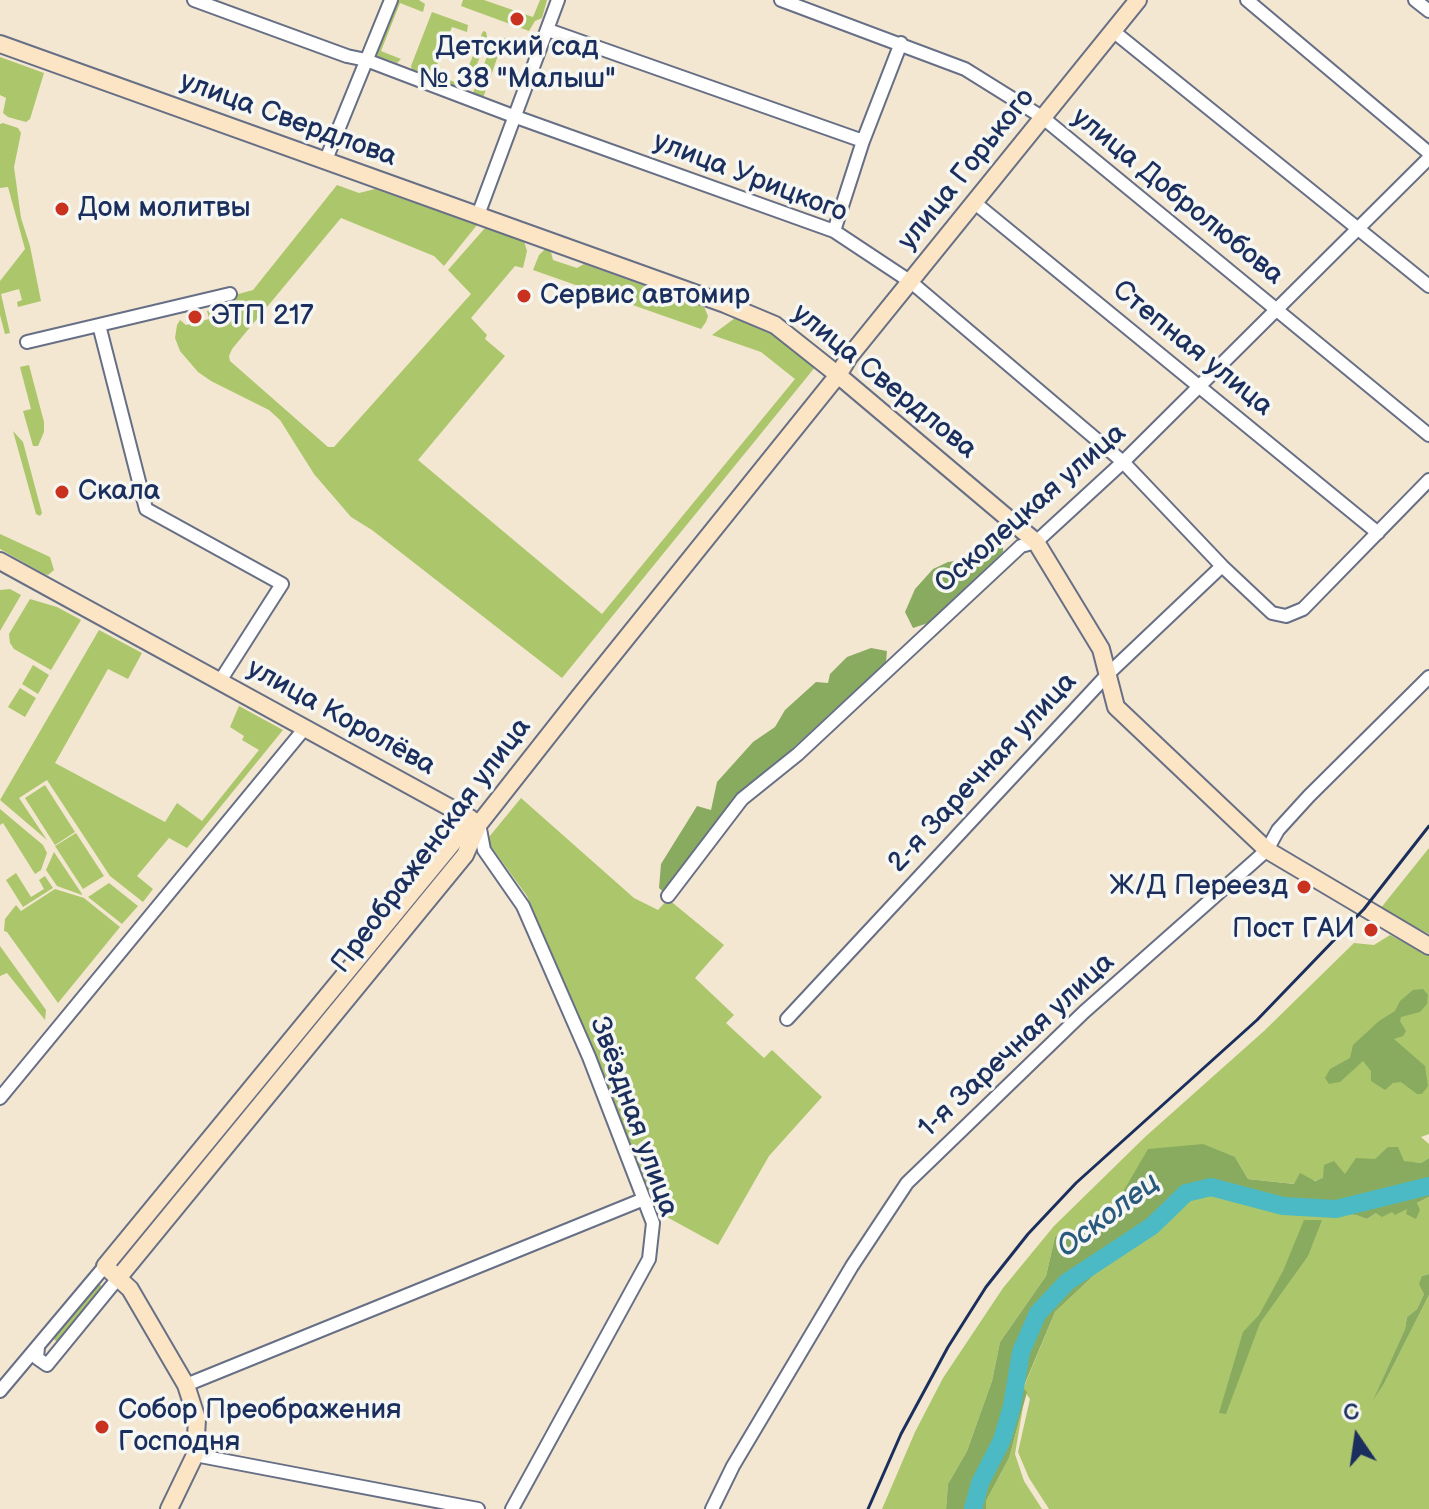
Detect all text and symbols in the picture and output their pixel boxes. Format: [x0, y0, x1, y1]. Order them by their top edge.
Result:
marker: Детский сад № 38 "Малыш" [508, 10, 526, 28]
place label: Детский сад № 38 "Малыш" [418, 31, 616, 97]
street label: улица Свердлова [175, 65, 401, 175]
street label: улица Горького [891, 82, 1043, 258]
street label: улица Добролюбова [1064, 101, 1290, 293]
street label: улица Урицкого [648, 126, 852, 230]
place label: Дом молитвы [78, 192, 251, 226]
marker: Дом молитвы [53, 200, 71, 218]
street label: Степная улица [1105, 274, 1279, 424]
place label: Сервис автомир [540, 279, 750, 313]
marker: Сервис автомир [515, 287, 533, 305]
street label: улица Свердлова [785, 297, 983, 467]
place label: ЭТП 217 [211, 300, 314, 334]
marker: ЭТП 217 [186, 308, 204, 326]
street label: Осколецкая улица [929, 417, 1133, 601]
place label: Скала [78, 475, 160, 509]
marker: Скала [53, 483, 71, 501]
street label: улица Королёва [241, 652, 441, 784]
street label: 2-я Заречная улица [881, 666, 1085, 880]
street label: Преображенская улица [325, 712, 539, 980]
place label: Ж/Д Переезд [1109, 870, 1288, 904]
marker: Ж/Д Переезд [1295, 878, 1313, 896]
place label: Пост ГАИ [1232, 913, 1355, 947]
marker: Пост ГАИ [1362, 921, 1380, 939]
street label: 1-я Заречная улица [912, 946, 1122, 1146]
street label: Звёздная улица [581, 1013, 685, 1221]
water label: Осколец [1051, 1166, 1167, 1266]
place label: Собор Преображения Господня [118, 1394, 402, 1460]
north arrow [1317, 1397, 1397, 1477]
text: С [1341, 1398, 1362, 1428]
marker: Собор Преображения Господня [93, 1418, 111, 1436]

